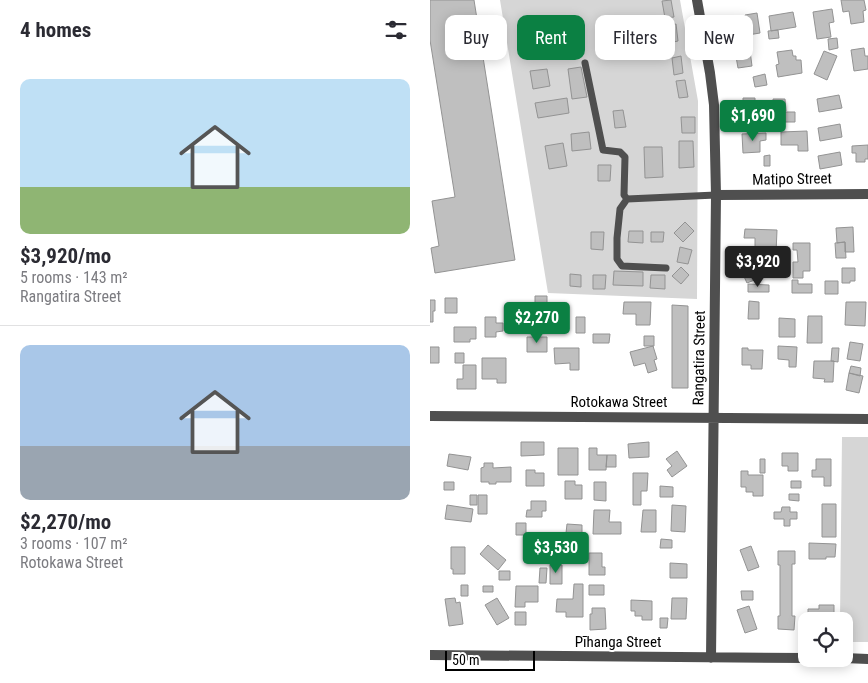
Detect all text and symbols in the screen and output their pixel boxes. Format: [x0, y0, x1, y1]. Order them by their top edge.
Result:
chip: Buy [445, 15, 507, 60]
chip: Rent [517, 15, 585, 60]
chip: Filters [595, 15, 675, 60]
chip: New [685, 15, 753, 60]
icon: filters [382, 16, 410, 44]
text: 4 homes [20, 18, 91, 42]
pin: $1,690 [712, 100, 794, 142]
text: $1,690 [731, 106, 775, 125]
icon: home [170, 112, 260, 202]
street label: Matipo Street [752, 169, 832, 189]
text: $3,920/mo [20, 244, 111, 268]
pin: $3,920 [717, 246, 799, 288]
text: $3,920 [736, 252, 780, 271]
text: 5 rooms · 143 m² [20, 268, 128, 287]
text: Rangatira Street [20, 287, 121, 306]
pin: $2,270 [496, 302, 578, 344]
text: $2,270 [515, 308, 559, 327]
street label: Rangatira Street [689, 310, 709, 406]
icon: home [170, 377, 260, 467]
street label: Rotokawa Street [571, 393, 667, 411]
text: $2,270/mo [20, 510, 111, 534]
pin: $3,530 [515, 532, 597, 574]
text: 3 rooms · 107 m² [20, 534, 128, 553]
text: $3,530 [534, 538, 578, 557]
text: Rotokawa Street [20, 553, 123, 572]
map controls [798, 612, 853, 667]
button: locate [798, 612, 853, 667]
street label: Pīhanga Street [575, 633, 661, 651]
scale bar [445, 648, 535, 671]
text: 50 m [452, 652, 480, 668]

